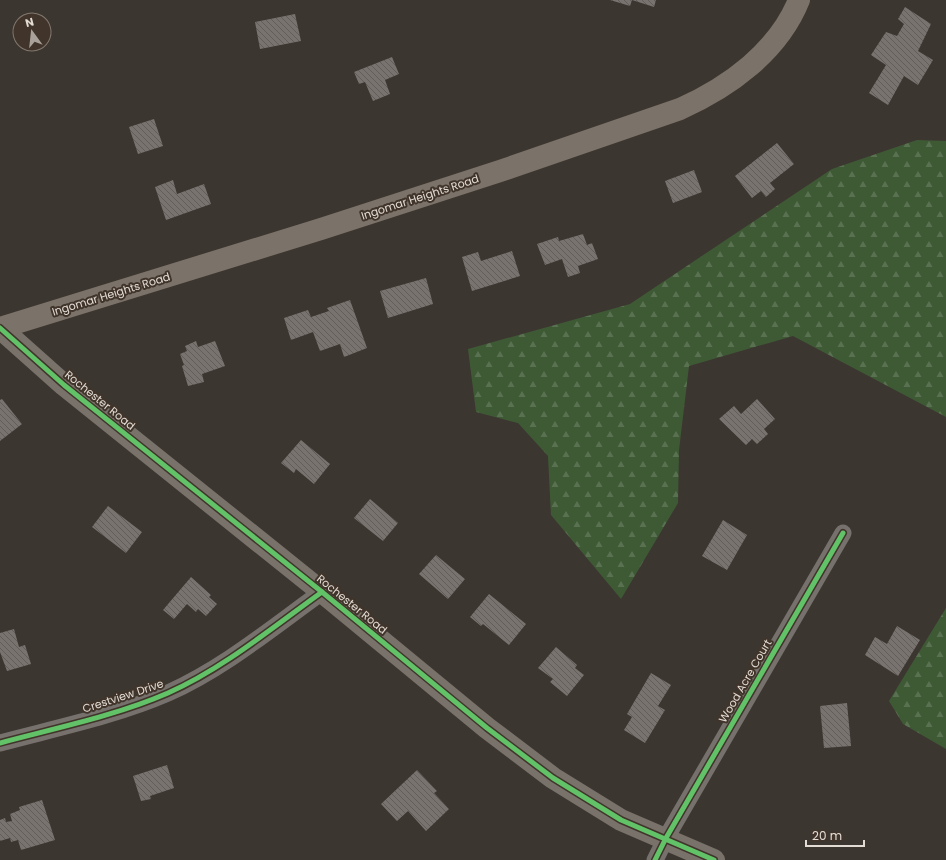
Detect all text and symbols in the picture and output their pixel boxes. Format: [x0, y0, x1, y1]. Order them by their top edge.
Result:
north arrow [12, 12, 52, 52]
text: N [23, 14, 35, 31]
street label: Ingomar Heights Road [359, 170, 481, 224]
street label: Ingomar Heights Road [50, 268, 172, 320]
street label: Rochester Road [61, 367, 139, 433]
street label: Rochester Road [313, 571, 391, 637]
street label: Wood Acre Court [715, 636, 775, 726]
street label: Crestview Drive [80, 675, 166, 717]
scale bar [806, 822, 864, 848]
text: 20 m [812, 827, 842, 844]

